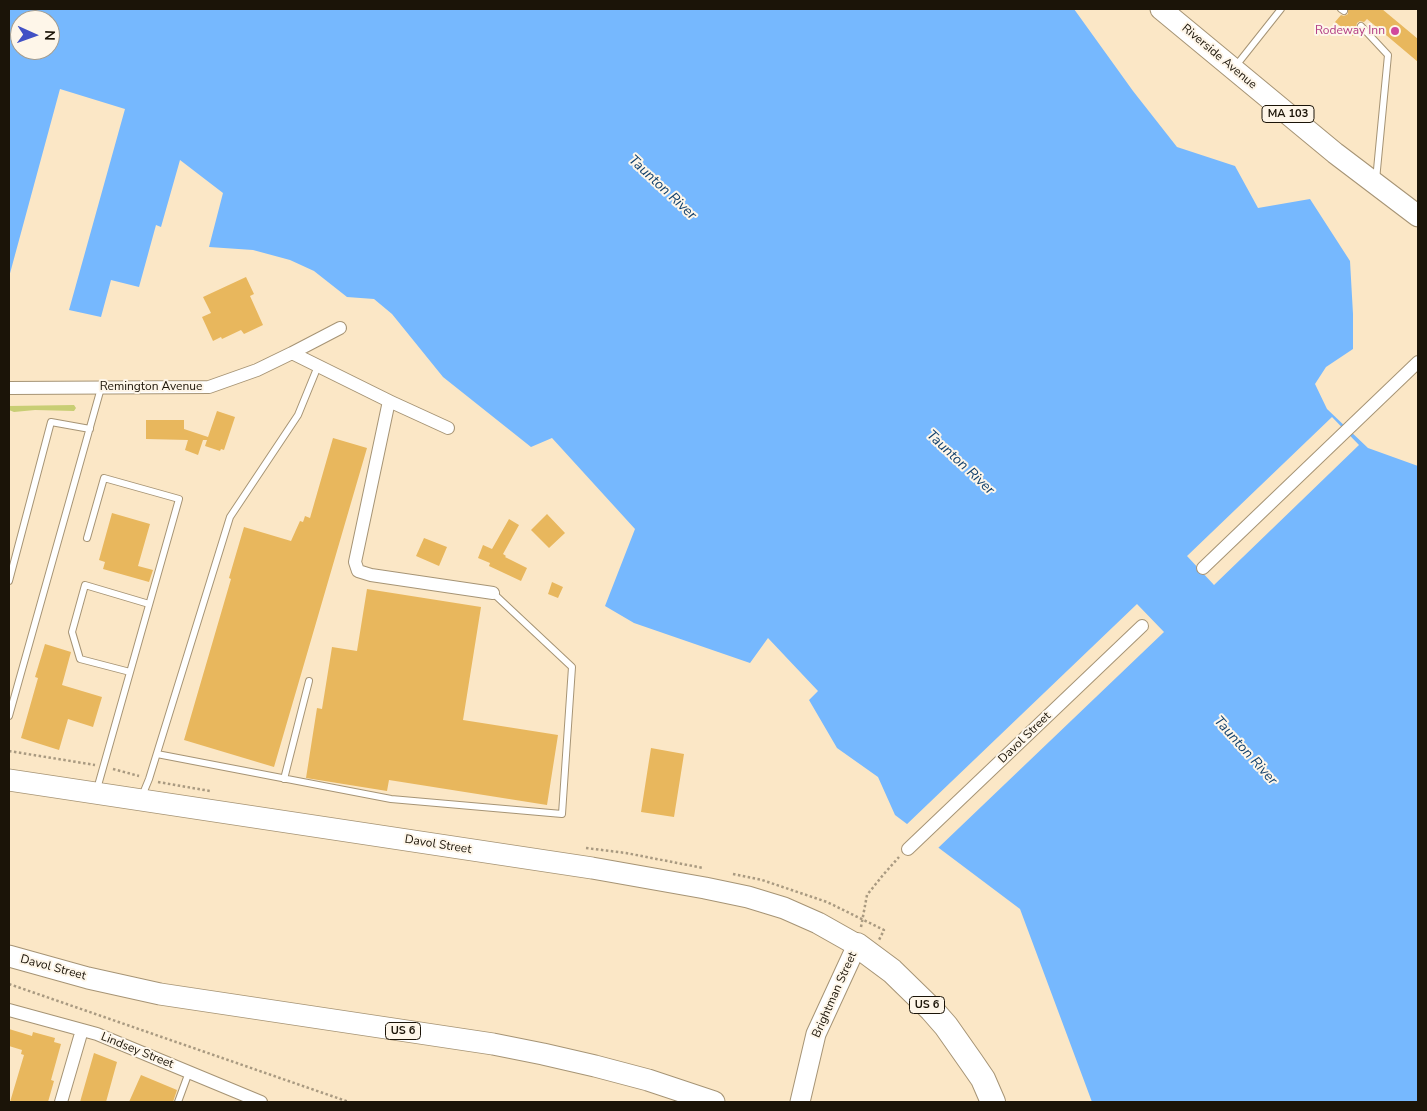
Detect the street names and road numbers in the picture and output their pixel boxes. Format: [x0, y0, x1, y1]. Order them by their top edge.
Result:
street label: Riverside Avenue [1179, 21, 1259, 93]
road number: MA 103 [1262, 106, 1314, 122]
street label: Remington Avenue [100, 380, 202, 394]
street label: Davol Street [996, 709, 1054, 767]
street label: Davol Street [404, 833, 472, 857]
street label: Brightman Street [810, 950, 860, 1040]
street label: Davol Street [19, 952, 87, 984]
road number: US 6 [910, 996, 944, 1014]
road number: US 6 [386, 1022, 420, 1040]
street label: Lindsey Street [99, 1030, 175, 1072]

